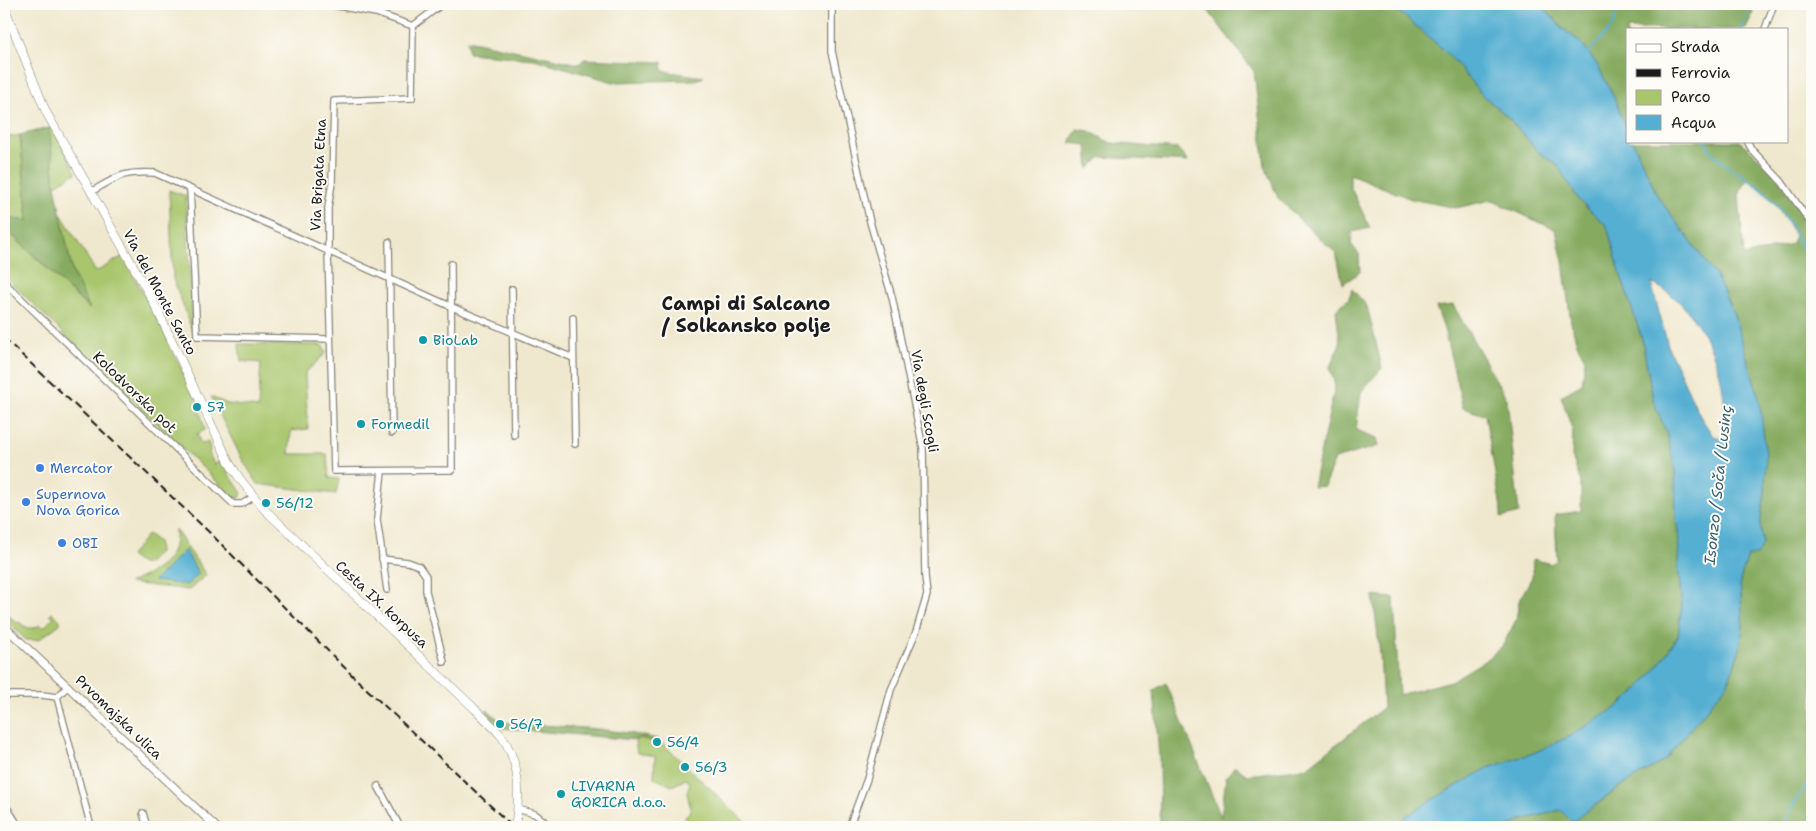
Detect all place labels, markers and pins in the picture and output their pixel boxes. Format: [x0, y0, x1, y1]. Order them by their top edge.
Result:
place label: BioLab [433, 331, 478, 349]
marker: BioLab [417, 334, 429, 346]
place label: 57 [207, 398, 225, 416]
marker: 57 [191, 401, 203, 413]
place label: Formedil [371, 415, 430, 433]
marker: Formedil [355, 418, 367, 430]
place label: Mercator [50, 459, 113, 477]
marker: Mercator [34, 462, 46, 474]
place label: Supernova Nova Gorica [36, 485, 120, 519]
place label: 56/12 [276, 494, 314, 512]
marker: Supernova Nova Gorica [20, 496, 32, 508]
marker: 56/12 [260, 497, 272, 509]
place label: OBI [72, 534, 98, 552]
marker: OBI [56, 537, 68, 549]
place label: 56/7 [510, 715, 543, 733]
marker: 56/7 [494, 718, 506, 730]
place label: 56/4 [667, 733, 699, 751]
marker: 56/4 [651, 736, 663, 748]
place label: 56/3 [695, 758, 728, 776]
marker: 56/3 [679, 761, 691, 773]
place label: LIVARNA GORICA d.o.o. [571, 777, 666, 811]
marker: LIVARNA GORICA d.o.o. [555, 788, 567, 800]

